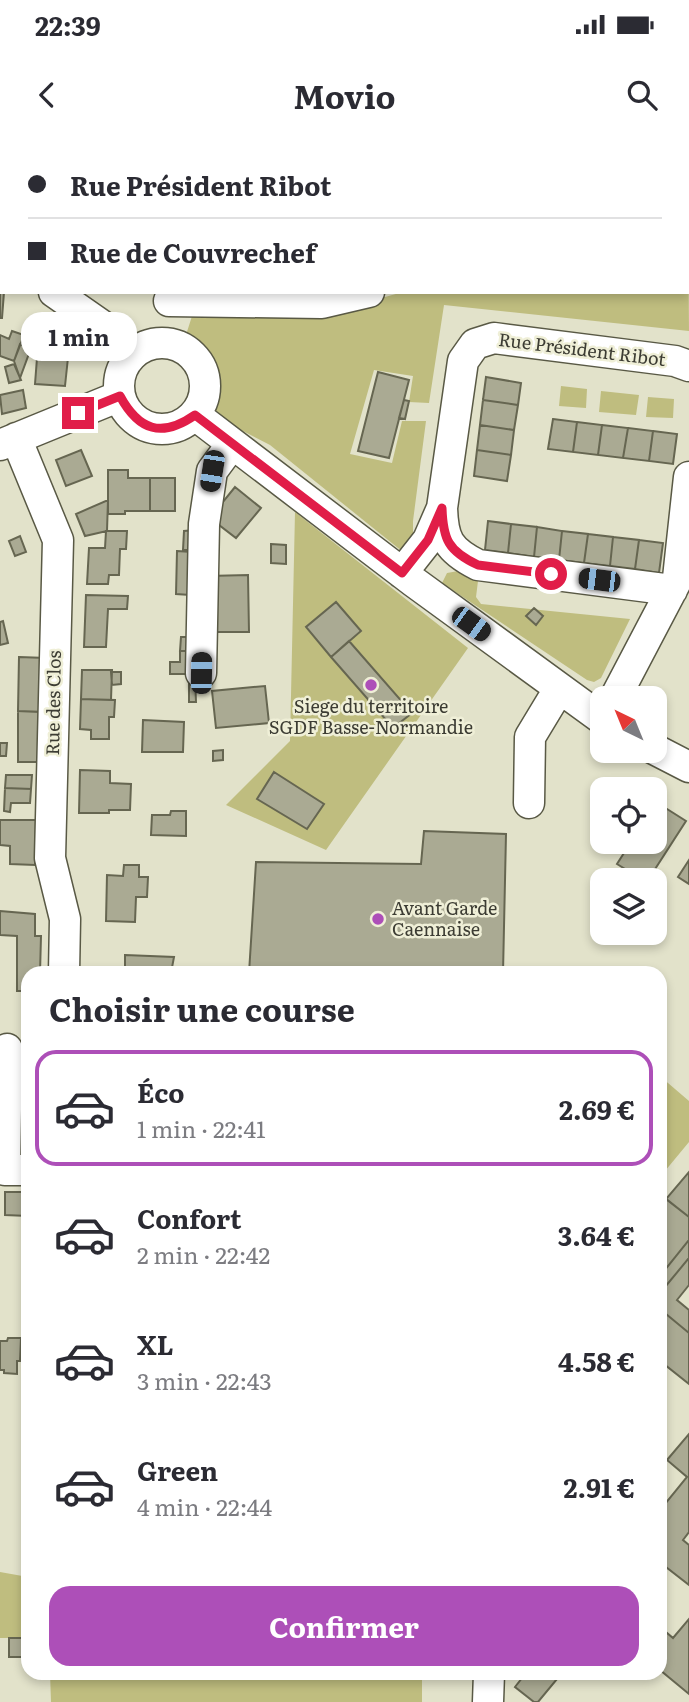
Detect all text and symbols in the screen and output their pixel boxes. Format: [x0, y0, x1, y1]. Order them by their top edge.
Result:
text: 22:39 [35, 5, 101, 44]
text: Movio [293, 71, 396, 119]
icon: back [28, 76, 66, 114]
icon: search [623, 76, 661, 114]
text: Rue Président Ribot [70, 165, 332, 204]
text: Rue de Couvrechef [70, 232, 316, 271]
callout: 1 min [20, 312, 136, 360]
text: 1 min [48, 319, 110, 353]
street label: Rue Président Ribot [497, 325, 668, 372]
route end [62, 397, 94, 429]
car [199, 449, 226, 493]
route start [535, 558, 567, 590]
car [577, 567, 622, 593]
car [448, 603, 495, 645]
street label: Rue des Clos [38, 650, 67, 756]
car [191, 652, 212, 694]
marker: Siege du territoire SGDF Basse-Normandie [363, 677, 379, 693]
north arrow [590, 686, 667, 763]
map controls [590, 686, 667, 945]
place label: Siege du territoire SGDF Basse-Normandie [269, 692, 473, 740]
button: locate [590, 777, 667, 854]
button: layers [590, 868, 667, 945]
place label: Avant Garde Caennaise [392, 894, 497, 942]
marker: Avant Garde Caennaise [370, 911, 386, 927]
text: Choisir une course [49, 984, 355, 1032]
text: Éco [137, 1072, 185, 1111]
icon: car [53, 1077, 116, 1140]
text: 2.69 € [559, 1089, 635, 1128]
text: 1 min · 22:41 [137, 1111, 266, 1145]
text: Confort [137, 1198, 241, 1237]
icon: car [53, 1203, 116, 1266]
text: 3.64 € [558, 1215, 635, 1254]
text: 2 min · 22:42 [137, 1237, 270, 1271]
text: XL [137, 1324, 174, 1363]
icon: car [53, 1329, 116, 1392]
text: 4.58 € [558, 1341, 635, 1380]
text: 3 min · 22:43 [137, 1363, 272, 1397]
text: Green [137, 1450, 218, 1489]
icon: car [53, 1455, 116, 1518]
text: 2.91 € [563, 1467, 635, 1506]
text: 4 min · 22:44 [137, 1489, 272, 1523]
button: Confirmer [49, 1586, 639, 1666]

